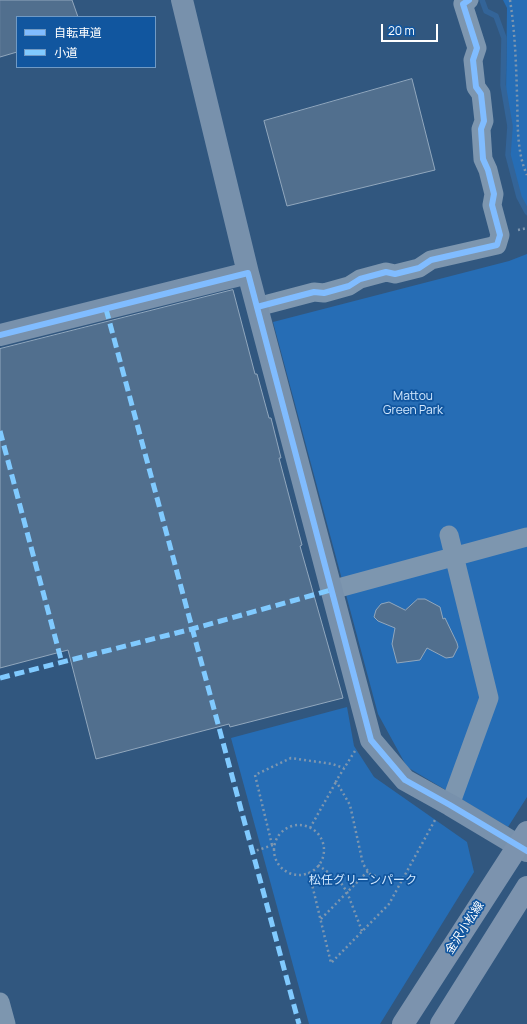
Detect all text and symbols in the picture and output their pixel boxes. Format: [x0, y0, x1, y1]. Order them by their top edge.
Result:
legend [16, 16, 156, 68]
scale bar [383, 16, 440, 42]
text: 20 m [388, 22, 415, 39]
text: 自転車道 [54, 24, 102, 41]
text: 小道 [54, 44, 78, 61]
park label: Mattou Green Park [383, 390, 443, 418]
park label: 松任グリーンパーク [309, 874, 417, 888]
street label: 金沢小松線 [443, 899, 487, 957]

